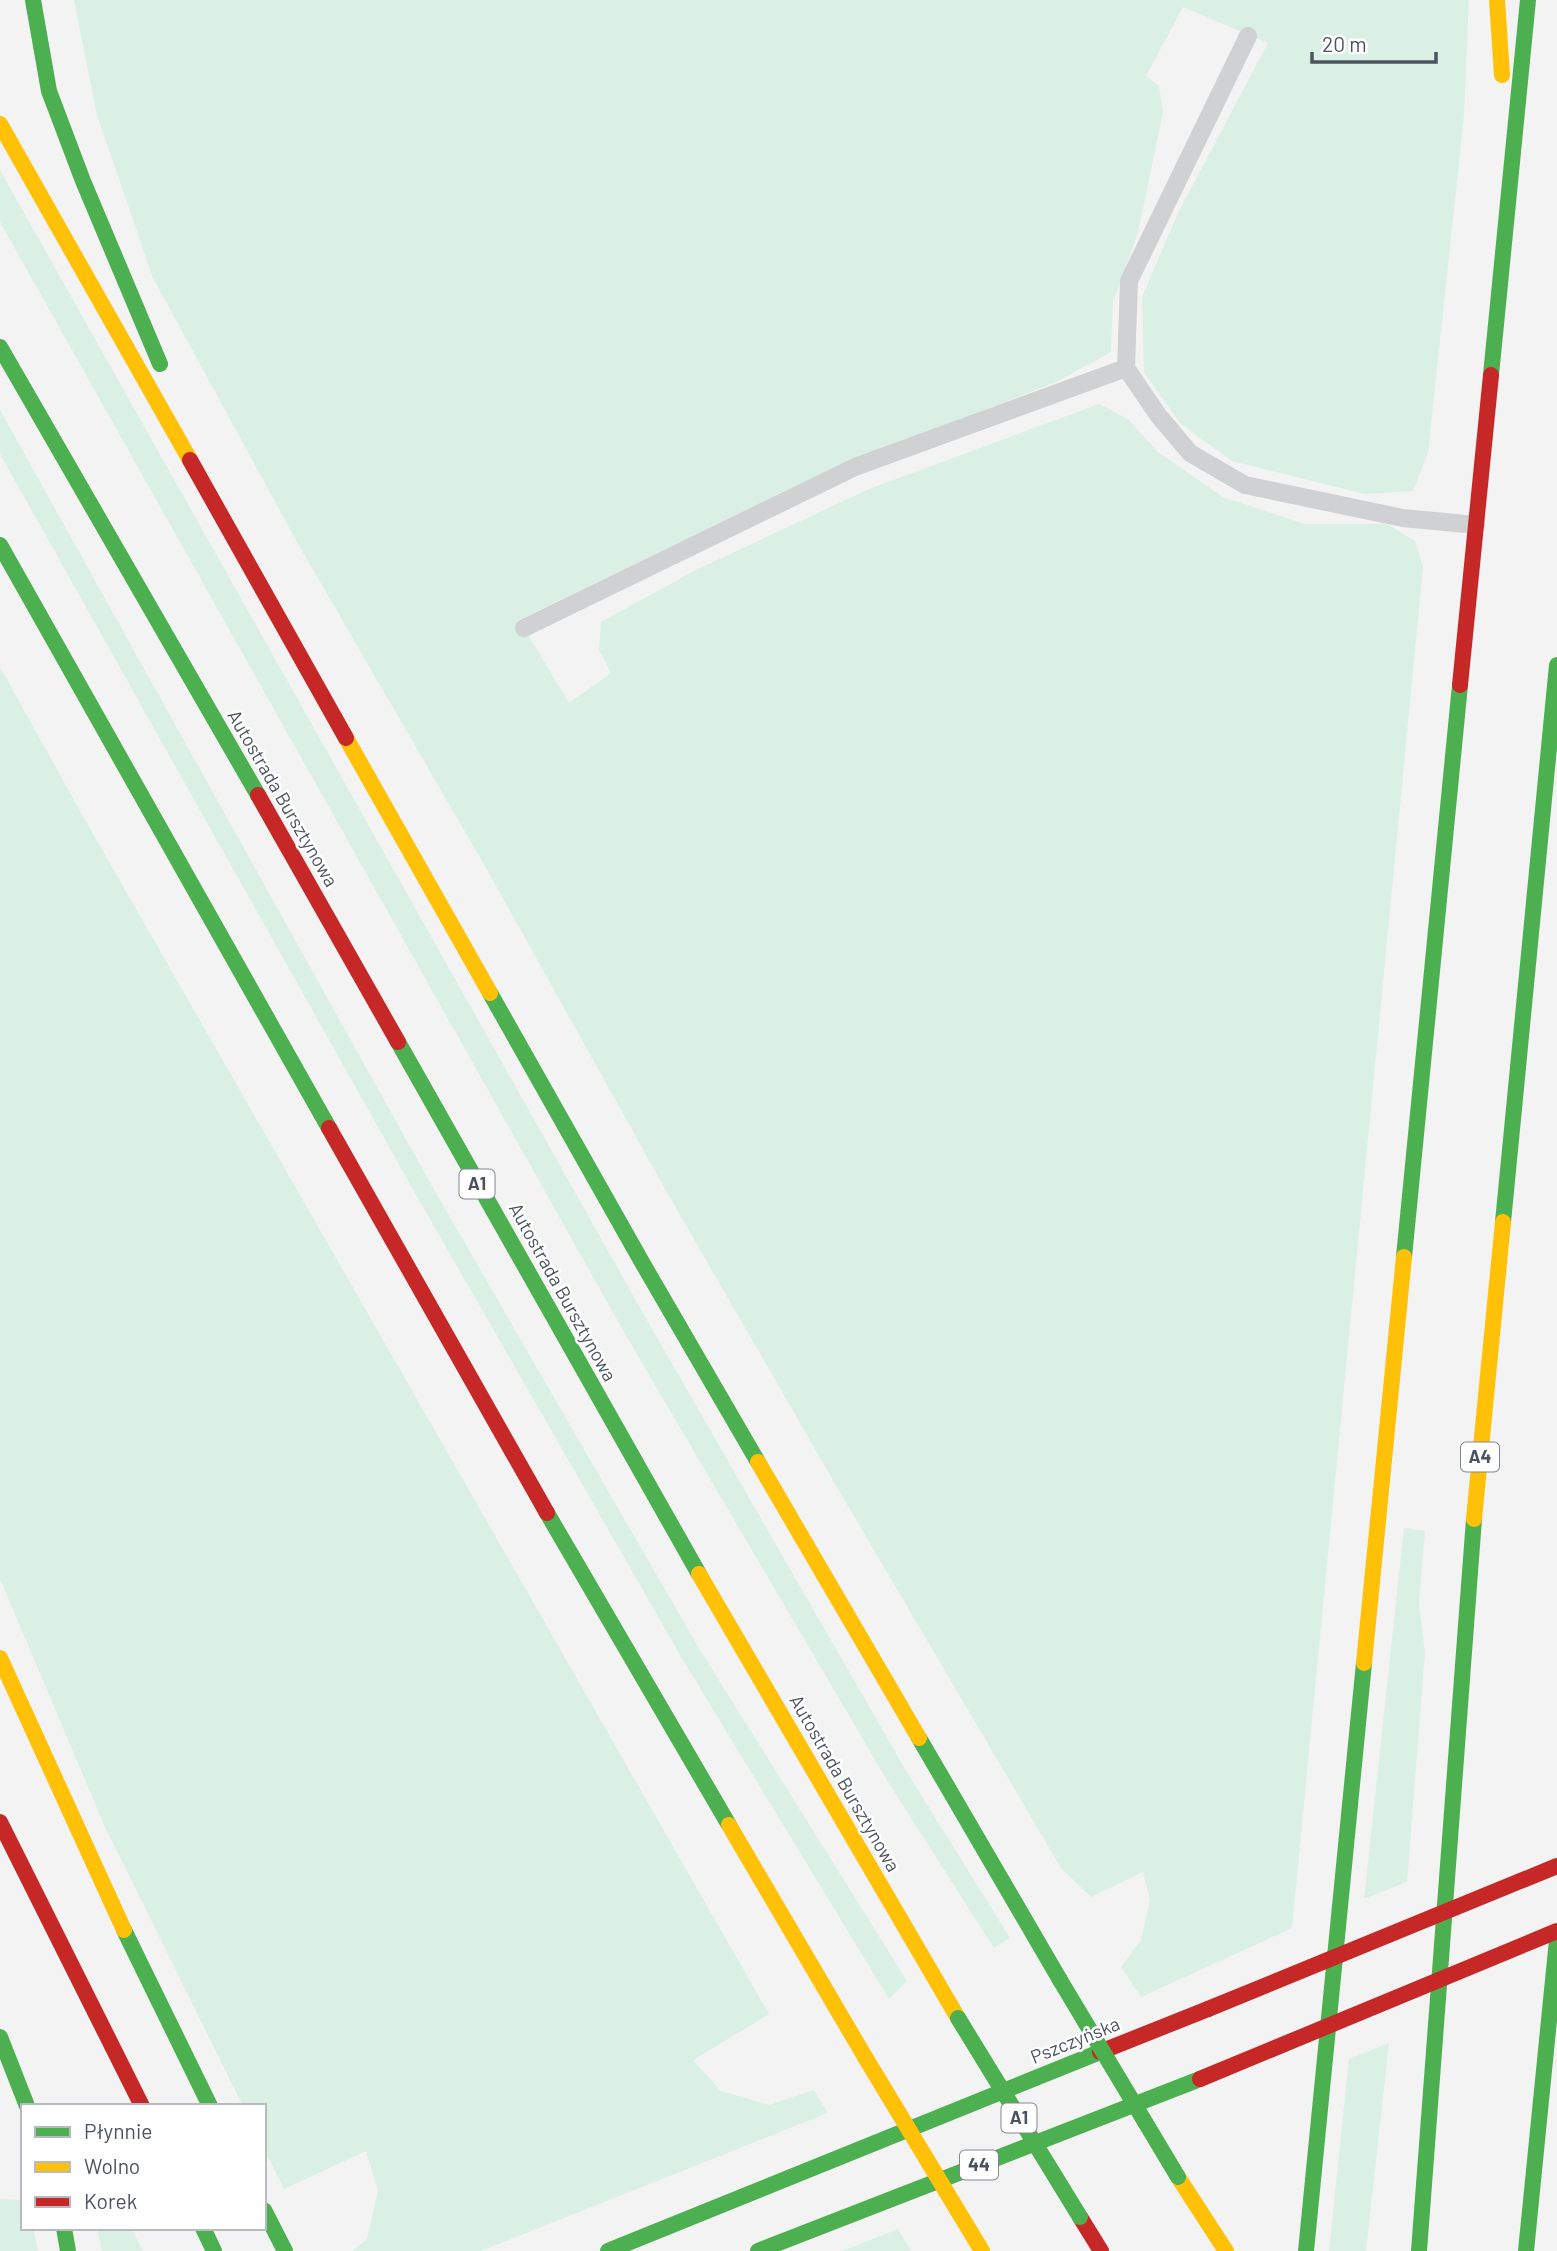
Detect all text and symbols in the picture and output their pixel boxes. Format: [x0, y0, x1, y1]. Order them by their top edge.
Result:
scale bar [1312, 21, 1436, 65]
text: 20 m [1322, 31, 1367, 56]
street label: Autostrada Bursztynowa [223, 705, 344, 890]
road number: A1 [460, 1170, 494, 1198]
street label: Autostrada Bursztynowa [505, 1199, 622, 1385]
road number: A4 [1461, 1442, 1499, 1472]
street label: Autostrada Bursztynowa [785, 1690, 906, 1875]
street label: Pszczyńska [1027, 2011, 1123, 2068]
legend [21, 2104, 266, 2230]
road number: A1 [1002, 2104, 1036, 2132]
text: Płynnie [84, 2118, 152, 2143]
road number: 44 [960, 2150, 998, 2180]
text: Wolno [84, 2153, 140, 2178]
text: Korek [84, 2188, 137, 2213]

